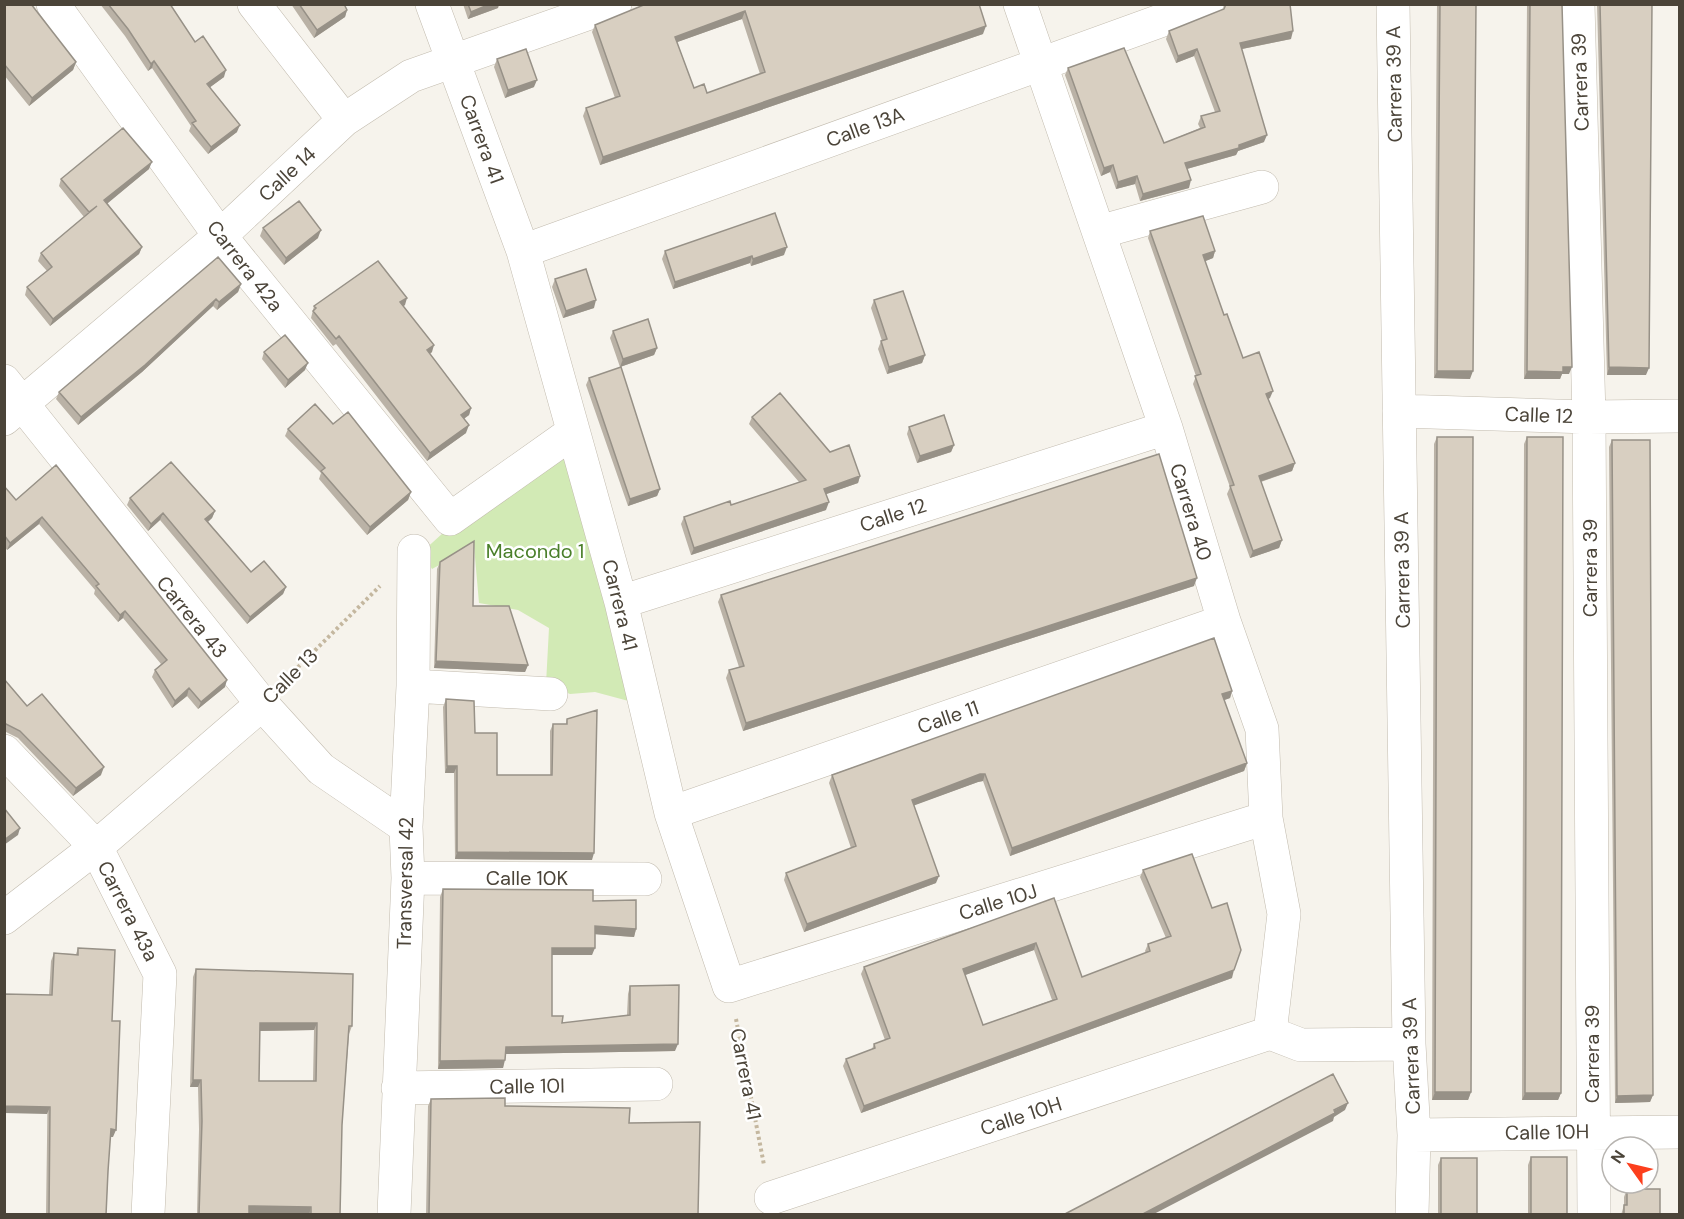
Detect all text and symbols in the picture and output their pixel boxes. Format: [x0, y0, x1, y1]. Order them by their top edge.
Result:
street label: Carrera 39 A [1380, 25, 1408, 143]
street label: Carrera 39 [1565, 32, 1595, 132]
street label: Carrera 41 [454, 91, 510, 187]
street label: Calle 13A [822, 101, 908, 153]
street label: Calle 14 [253, 141, 321, 207]
street label: Carrera 42a [201, 215, 289, 317]
street label: Calle 12 [1504, 401, 1574, 429]
street label: Carrera 40 [1164, 460, 1218, 564]
street label: Calle 12 [856, 492, 930, 538]
street label: Carrera 39 A [1388, 511, 1416, 629]
street label: Carrera 39 [1577, 519, 1603, 617]
park label: Macondo 1 [486, 538, 584, 564]
street label: Carrera 41 [596, 557, 644, 653]
street label: Carrera 43 [151, 571, 233, 663]
street label: Calle 13 [256, 642, 324, 710]
street label: Calle 11 [914, 694, 982, 740]
street label: Transversal 42 [391, 817, 419, 949]
street label: Carrera 43a [92, 856, 164, 966]
street label: Calle 10K [486, 865, 569, 891]
street label: Calle 10J [956, 878, 1040, 926]
street label: Carrera 39 A [1396, 997, 1426, 1115]
street label: Carrera 39 [1579, 1005, 1605, 1103]
street label: Carrera 41 [724, 1026, 768, 1122]
street label: Calle 10I [489, 1072, 565, 1100]
street label: Calle 10H [977, 1091, 1065, 1141]
street label: Calle 10H [1505, 1118, 1589, 1146]
north arrow [1600, 1135, 1660, 1195]
text: N [1606, 1146, 1630, 1168]

